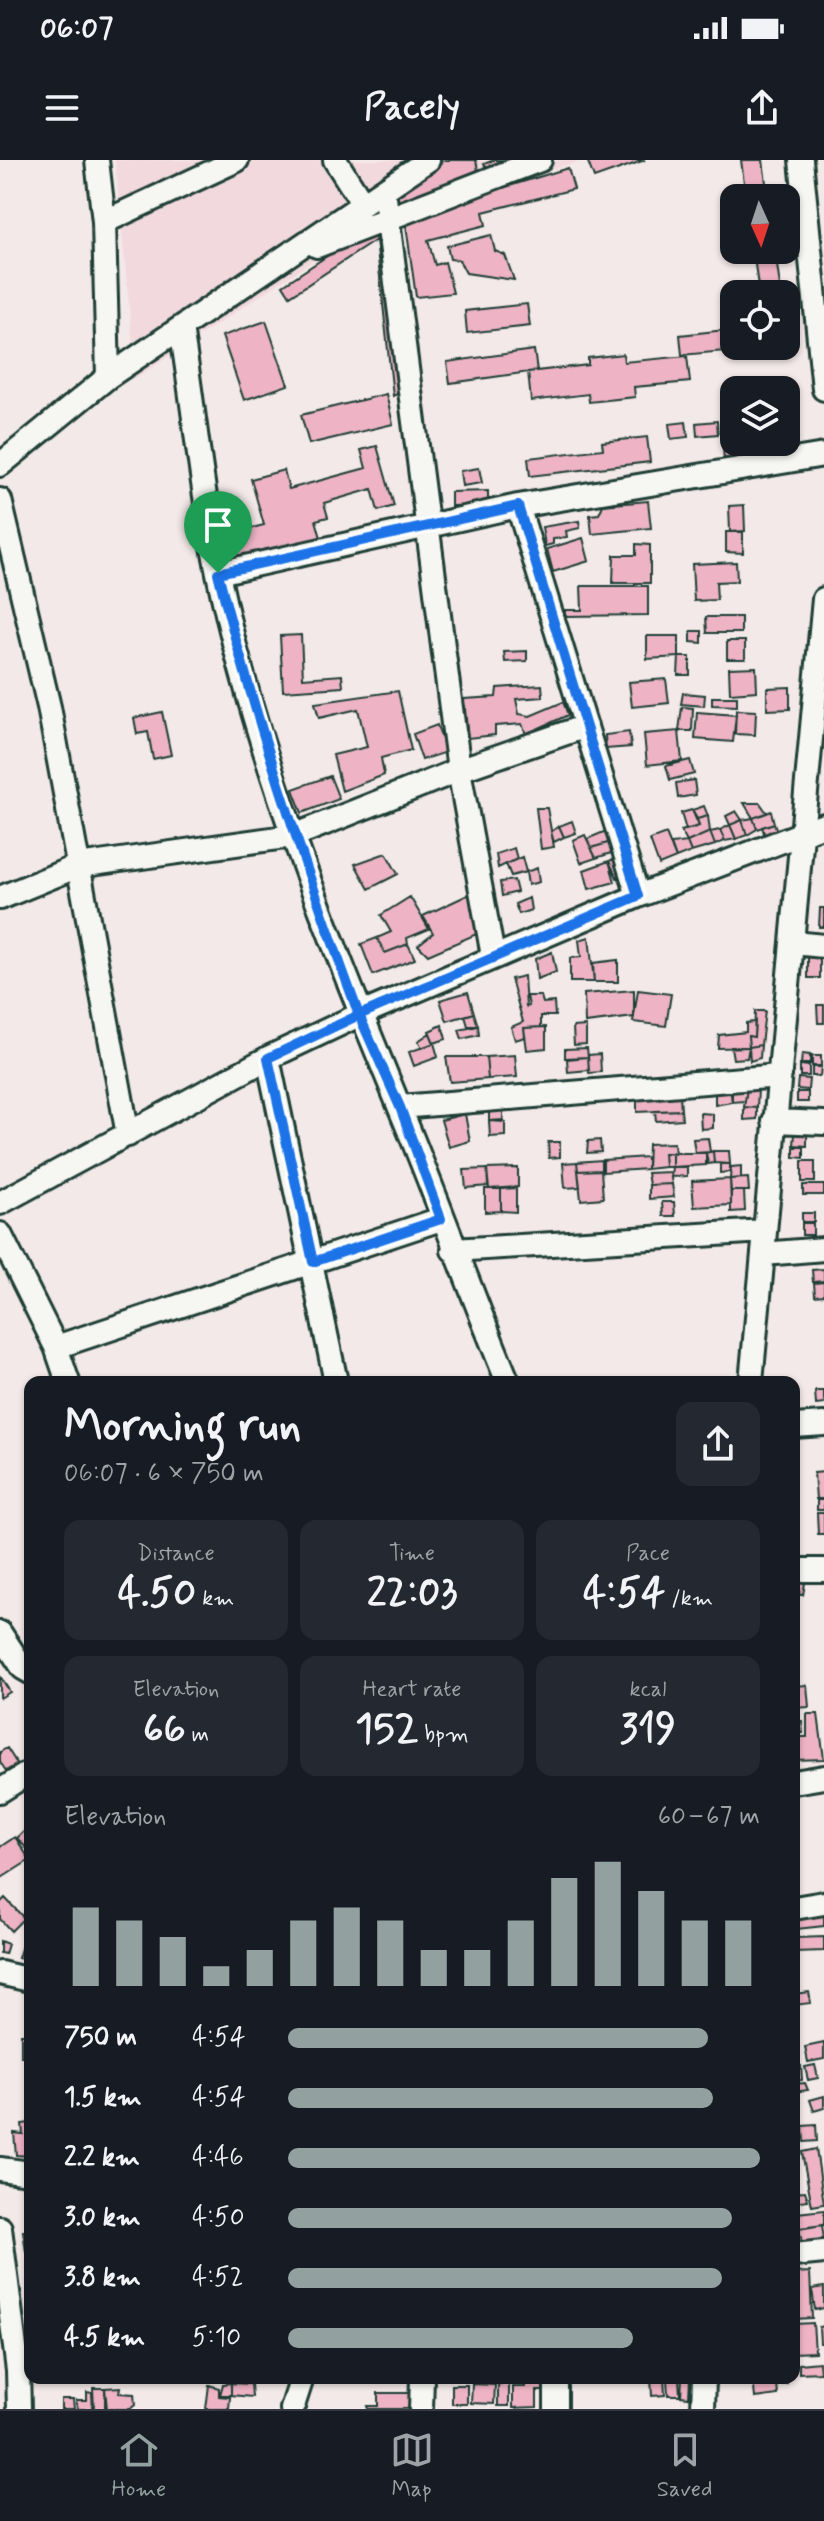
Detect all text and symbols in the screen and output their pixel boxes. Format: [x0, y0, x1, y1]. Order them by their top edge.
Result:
text: 06:07 [40, 9, 113, 48]
text: Pacely [364, 85, 460, 132]
icon: menu [40, 86, 84, 130]
icon: share [740, 86, 784, 130]
north arrow [720, 184, 800, 264]
map controls [720, 184, 800, 456]
button: locate [720, 280, 800, 360]
button: layers [720, 376, 800, 456]
pin [184, 491, 252, 573]
icon: arrive [196, 503, 240, 547]
text: Morning run [64, 1398, 301, 1456]
button: share [676, 1402, 760, 1486]
text: 06:07 · 6 × 750 m [64, 1457, 264, 1491]
text: Distance [137, 1540, 215, 1568]
text: Time [389, 1540, 435, 1568]
text: Pace [626, 1540, 670, 1568]
text: 4.50 [118, 1568, 196, 1620]
text: 22:03 [367, 1568, 457, 1620]
text: 4:54 [583, 1568, 665, 1620]
text: km [196, 1585, 234, 1613]
text: /km [665, 1585, 713, 1613]
text: Elevation [133, 1676, 219, 1704]
text: Heart rate [363, 1676, 461, 1704]
text: kcal [630, 1676, 666, 1704]
text: 66 [143, 1704, 186, 1756]
text: 152 [355, 1704, 418, 1756]
text: 319 [620, 1704, 676, 1756]
text: m [186, 1721, 209, 1749]
text: bpm [418, 1721, 469, 1749]
text: Elevation [64, 1800, 166, 1834]
text: 60–67 m [658, 1800, 760, 1834]
text: 750 m [64, 2021, 137, 2055]
text: 4:54 [192, 2021, 245, 2055]
text: 1.5 km [64, 2081, 142, 2115]
text: 4:54 [192, 2081, 245, 2115]
text: 2.2 km [64, 2141, 140, 2175]
text: 4:46 [192, 2141, 244, 2175]
text: 3.0 km [64, 2201, 141, 2235]
text: 4:50 [192, 2201, 245, 2235]
text: 3.8 km [64, 2261, 141, 2295]
text: 4:52 [192, 2261, 243, 2295]
text: 4.5 km [64, 2321, 145, 2355]
text: 5:10 [192, 2321, 241, 2355]
tab: Home [112, 2428, 166, 2504]
tab: Map [390, 2428, 434, 2504]
tab: Saved [657, 2428, 712, 2504]

